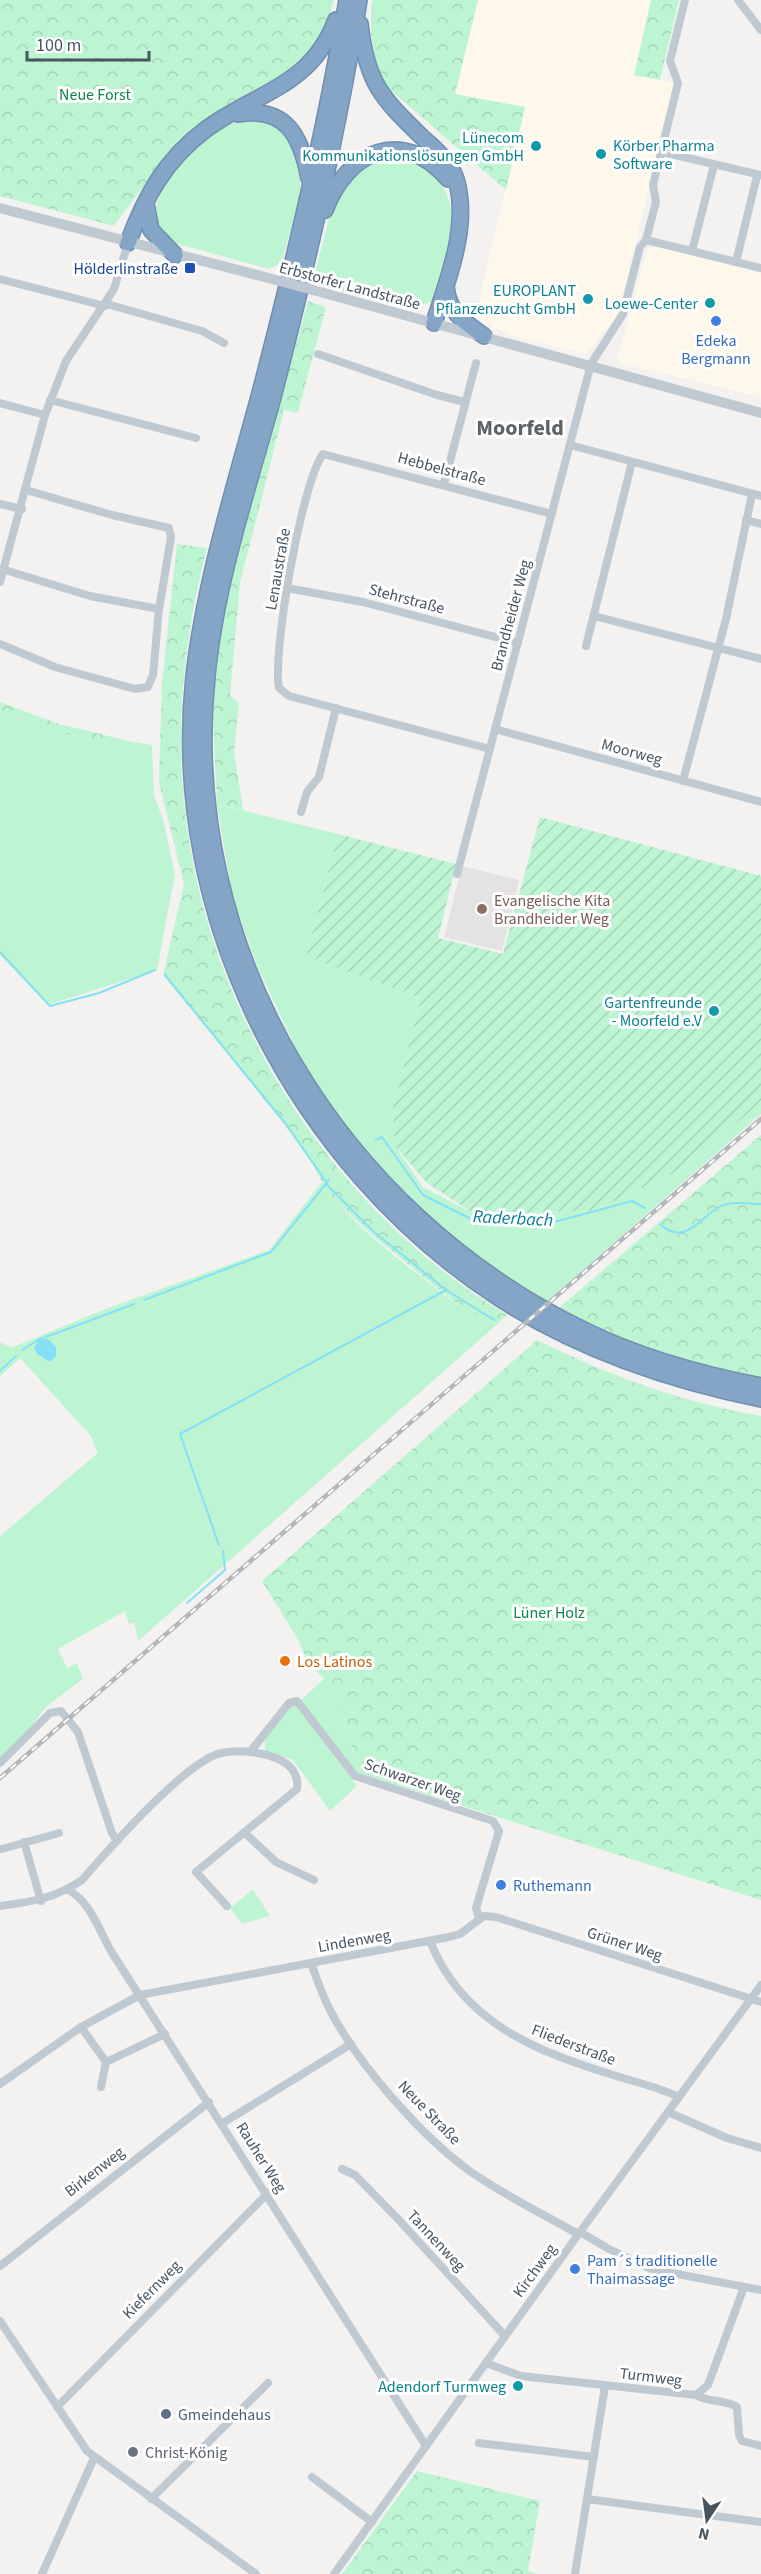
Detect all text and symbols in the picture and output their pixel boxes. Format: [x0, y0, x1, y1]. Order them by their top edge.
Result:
scale bar [27, 24, 148, 62]
text: 100 m [36, 33, 81, 58]
park label: Neue Forst [59, 84, 131, 106]
place label: Lünecom Kommunikationslösungen GmbH [302, 127, 524, 167]
place label: Körber Pharma Software [613, 135, 715, 175]
marker: Lünecom Kommunikationslösungen GmbH [529, 139, 543, 153]
marker: Körber Pharma Software [594, 147, 608, 161]
street label: Erbstorfer Landstraße [277, 257, 423, 315]
place label: Hölderlinstraße [73, 258, 178, 280]
marker: Hölderlinstraße [183, 261, 197, 275]
place label: EUROPLANT Pflanzenzucht GmbH [436, 280, 576, 320]
marker: EUROPLANT Pflanzenzucht GmbH [581, 292, 595, 306]
place label: Loewe-Center [605, 293, 698, 315]
marker: Loewe-Center [703, 296, 717, 310]
marker: Edeka Bergmann [709, 314, 723, 328]
place label: Edeka Bergmann [681, 330, 751, 370]
district label: Moorfeld [476, 412, 564, 444]
street label: Hebbelstraße [395, 447, 488, 491]
street label: Lenaustraße [260, 526, 296, 612]
street label: Brandheider Weg [485, 557, 536, 674]
street label: Stehrstraße [366, 578, 447, 620]
street label: Moorweg [599, 733, 665, 771]
place label: Evangelische Kita Brandheider Weg [494, 890, 610, 930]
marker: Evangelische Kita Brandheider Weg [475, 902, 489, 916]
place label: Gartenfreunde - Moorfeld e.V [604, 992, 703, 1032]
marker: Gartenfreunde - Moorfeld e.V [707, 1004, 721, 1018]
water label: Raderbach [472, 1204, 554, 1233]
park label: Lüner Holz [513, 1602, 585, 1624]
place label: Los Latinos [297, 1651, 372, 1673]
marker: Los Latinos [278, 1654, 292, 1668]
street label: Schwarzer Weg [361, 1753, 464, 1807]
place label: Ruthemann [513, 1875, 592, 1897]
marker: Ruthemann [494, 1878, 508, 1892]
street label: Grüner Weg [584, 1921, 665, 1966]
street label: Lindenweg [316, 1924, 392, 1958]
street label: Fliederstraße [528, 2019, 619, 2071]
street label: Neue Straße [393, 2076, 466, 2150]
street label: Rauher Weg [231, 2118, 292, 2197]
street label: Birkenweg [60, 2141, 129, 2202]
street label: Tannenweg [402, 2205, 471, 2276]
street label: Kirchweg [508, 2239, 562, 2302]
place label: Pam´s traditionelle Thaimassage [587, 2250, 718, 2290]
street label: Kiefernweg [117, 2255, 186, 2324]
marker: Pam´s traditionelle Thaimassage [568, 2262, 582, 2276]
street label: Turmweg [618, 2362, 683, 2392]
place label: Adendorf Turmweg [378, 2376, 506, 2398]
marker: Adendorf Turmweg [511, 2379, 525, 2393]
place label: Gmeindehaus [178, 2404, 271, 2426]
marker: Gmeindehaus [159, 2407, 173, 2421]
place label: Christ-König [145, 2442, 227, 2464]
marker: Christ-König [126, 2445, 140, 2459]
north arrow [677, 2490, 737, 2550]
text: N [696, 2522, 712, 2546]

